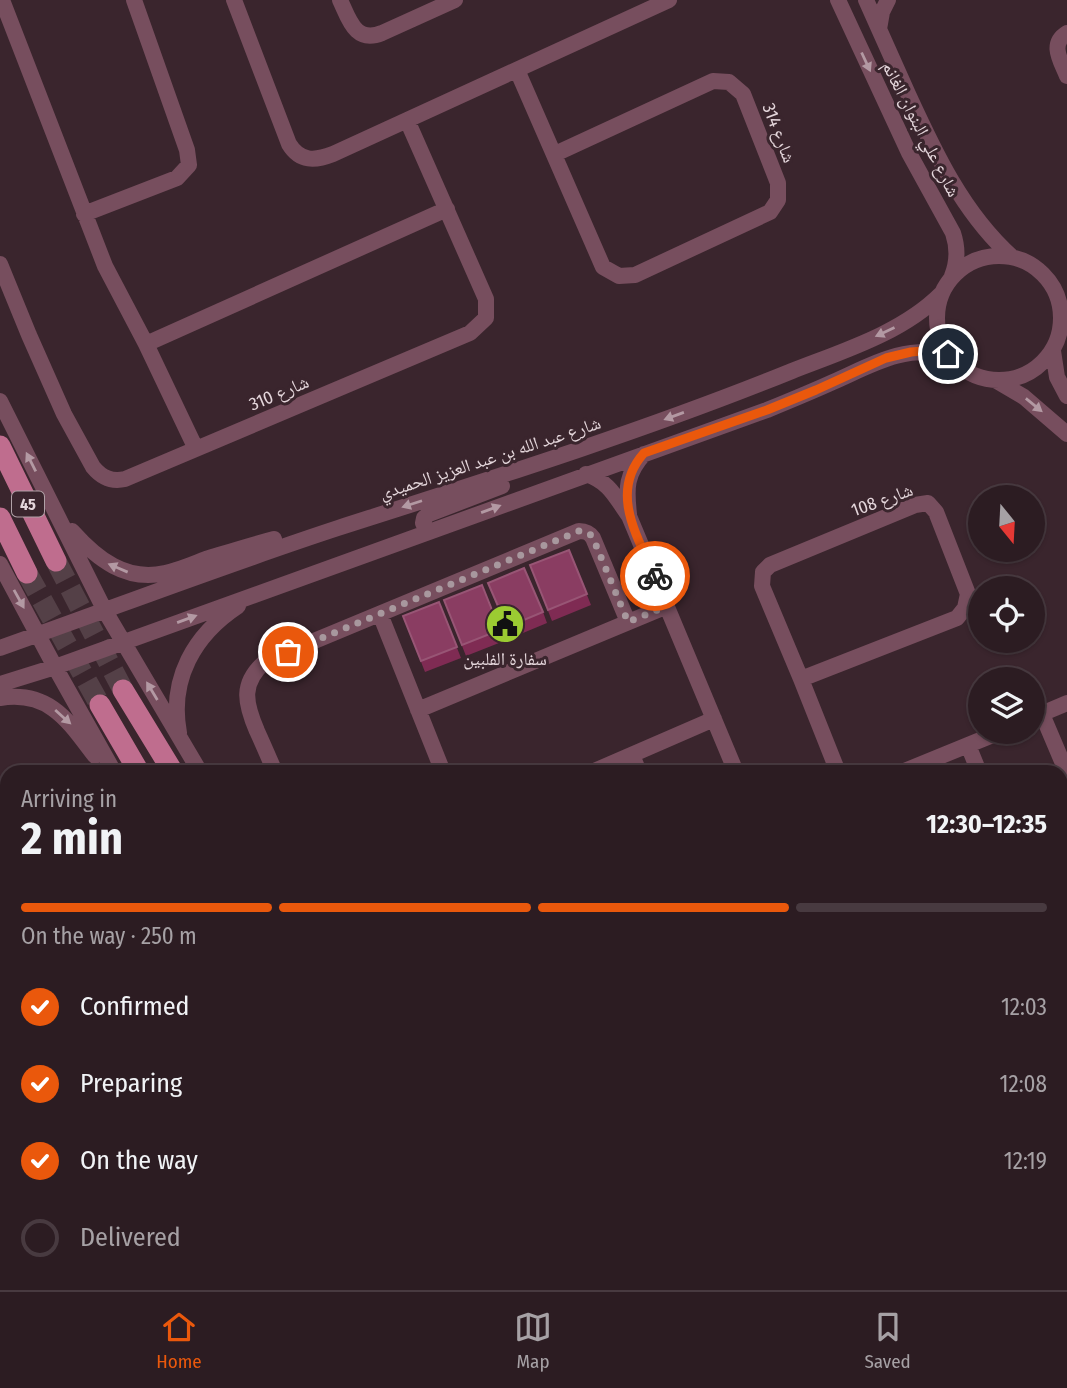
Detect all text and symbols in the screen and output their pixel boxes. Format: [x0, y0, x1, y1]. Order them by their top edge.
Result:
one-way arrow [860, 52, 872, 72]
street label: شارع علي البنوان الغانم [874, 58, 965, 202]
street label: شارع 314 [758, 100, 800, 166]
pin [918, 324, 978, 384]
one-way arrow [875, 326, 895, 338]
icon: home [929, 335, 967, 373]
street label: شارع 310 [246, 371, 312, 415]
one-way arrow [1025, 397, 1043, 413]
one-way arrow [663, 411, 684, 422]
street label: شارع عبد الله بن عبد العزيز الحميدي [377, 412, 605, 508]
one-way arrow [25, 452, 36, 472]
street label: شارع 108 [848, 479, 916, 521]
north arrow [968, 485, 1045, 562]
map controls [968, 485, 1045, 744]
road number: 45 [12, 491, 44, 516]
one-way arrow [401, 500, 422, 510]
one-way arrow [480, 503, 501, 514]
courier [620, 541, 690, 611]
icon: bike [636, 557, 674, 595]
one-way arrow [107, 562, 128, 573]
button: locate [968, 576, 1045, 653]
one-way arrow [13, 589, 25, 609]
public building icon: سفارة الفلبين [484, 603, 526, 645]
one-way arrow [176, 613, 197, 624]
pin [258, 622, 318, 682]
icon: bag [269, 633, 307, 671]
place label: سفارة الفلبين [463, 648, 547, 670]
button: layers [968, 667, 1045, 744]
one-way arrow [145, 681, 158, 700]
one-way arrow [54, 708, 71, 724]
text: Arriving in [21, 785, 117, 813]
text: 12:30–12:35 [926, 809, 1047, 840]
text: 2 min [21, 811, 123, 866]
text: On the way · 250 m [21, 922, 197, 950]
icon: check [21, 988, 59, 1026]
text: Confirmed [80, 991, 190, 1022]
text: 12:03 [1001, 993, 1047, 1021]
icon: check [21, 1065, 59, 1103]
text: Preparing [80, 1068, 182, 1099]
text: 12:08 [1000, 1070, 1047, 1098]
icon: check [21, 1142, 59, 1180]
text: On the way [80, 1145, 198, 1176]
text: 12:19 [1004, 1147, 1047, 1175]
text: Delivered [80, 1222, 181, 1253]
tab: Home [156, 1308, 202, 1373]
tab: Map [514, 1308, 552, 1373]
tab: Saved [864, 1308, 911, 1373]

